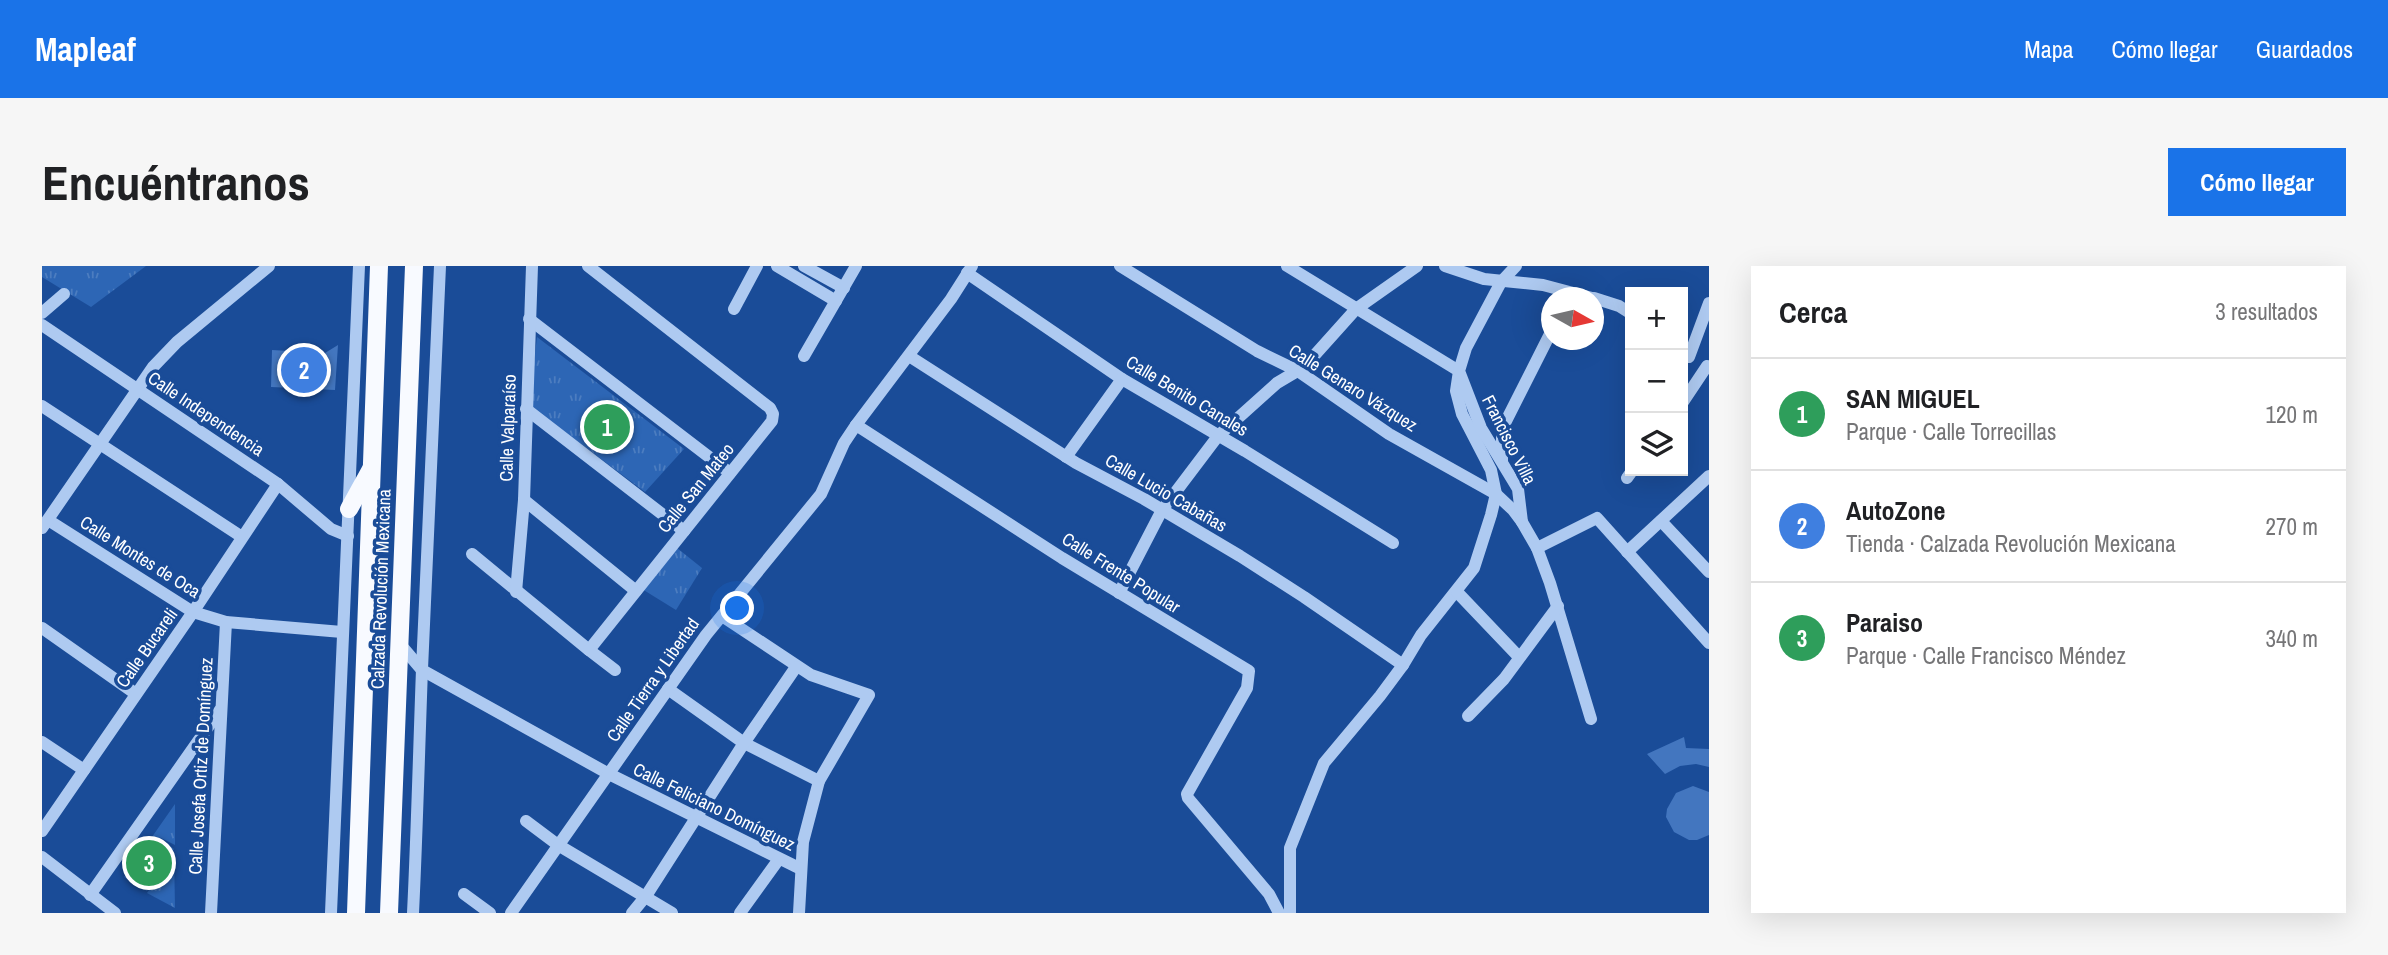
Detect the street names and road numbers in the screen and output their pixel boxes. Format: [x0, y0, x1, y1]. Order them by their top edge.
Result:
street label: Calle Genaro Vázquez [1284, 338, 1422, 437]
street label: Calle Benito Canales [1121, 349, 1253, 442]
street label: Calle Independencia [143, 365, 269, 462]
street label: Calle Valparaíso [493, 374, 522, 482]
street label: Francisco Villa [1476, 391, 1543, 489]
street label: Calle San Mateo [652, 437, 740, 538]
street label: Calle Lucio Cabañas [1101, 447, 1232, 538]
street label: Calzada Revolución Mexicana [365, 489, 396, 689]
street label: Calle Montes de Oca [75, 509, 205, 604]
street label: Calle Frente Popular [1057, 526, 1185, 619]
street label: Calle Bucareli [110, 603, 183, 693]
street label: Calle Tierra y Libertad [600, 613, 705, 747]
street label: Calle Josefa Ortiz de Domínguez [182, 657, 219, 875]
street label: Calle Feliciano Domínguez [629, 756, 799, 857]

